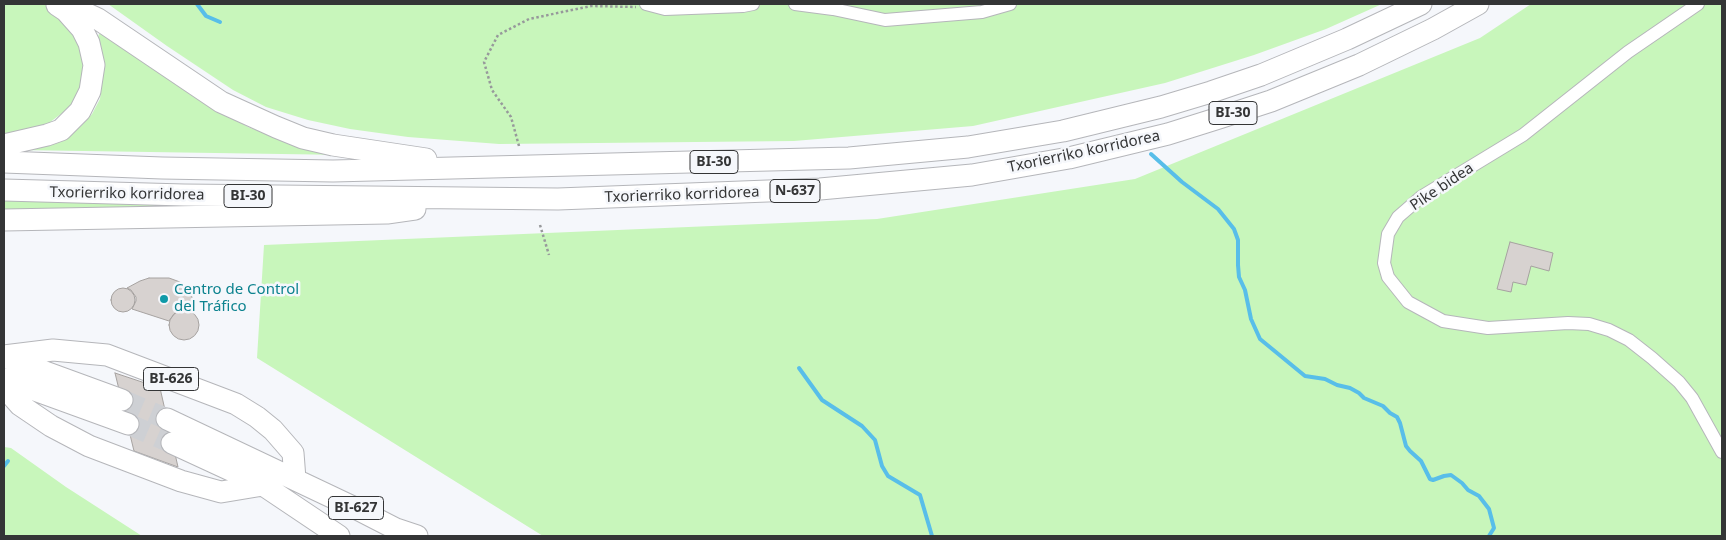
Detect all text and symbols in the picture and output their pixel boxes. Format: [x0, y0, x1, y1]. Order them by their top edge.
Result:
road number: BI-30 [1209, 102, 1257, 125]
street label: Txorierriko korridorea [1006, 127, 1162, 177]
road number: BI-30 [690, 150, 738, 173]
street label: Pike bidea [1407, 159, 1477, 215]
road number: N-637 [770, 180, 820, 202]
street label: Txorierriko korridorea [604, 183, 760, 207]
street label: Txorierriko korridorea [49, 184, 205, 204]
road number: BI-30 [224, 185, 272, 208]
place label: Centro de Control del Tráfico [174, 281, 299, 316]
marker: Centro de Control del Tráfico [158, 293, 170, 305]
road number: BI-626 [144, 368, 198, 390]
road number: BI-627 [328, 496, 384, 520]

